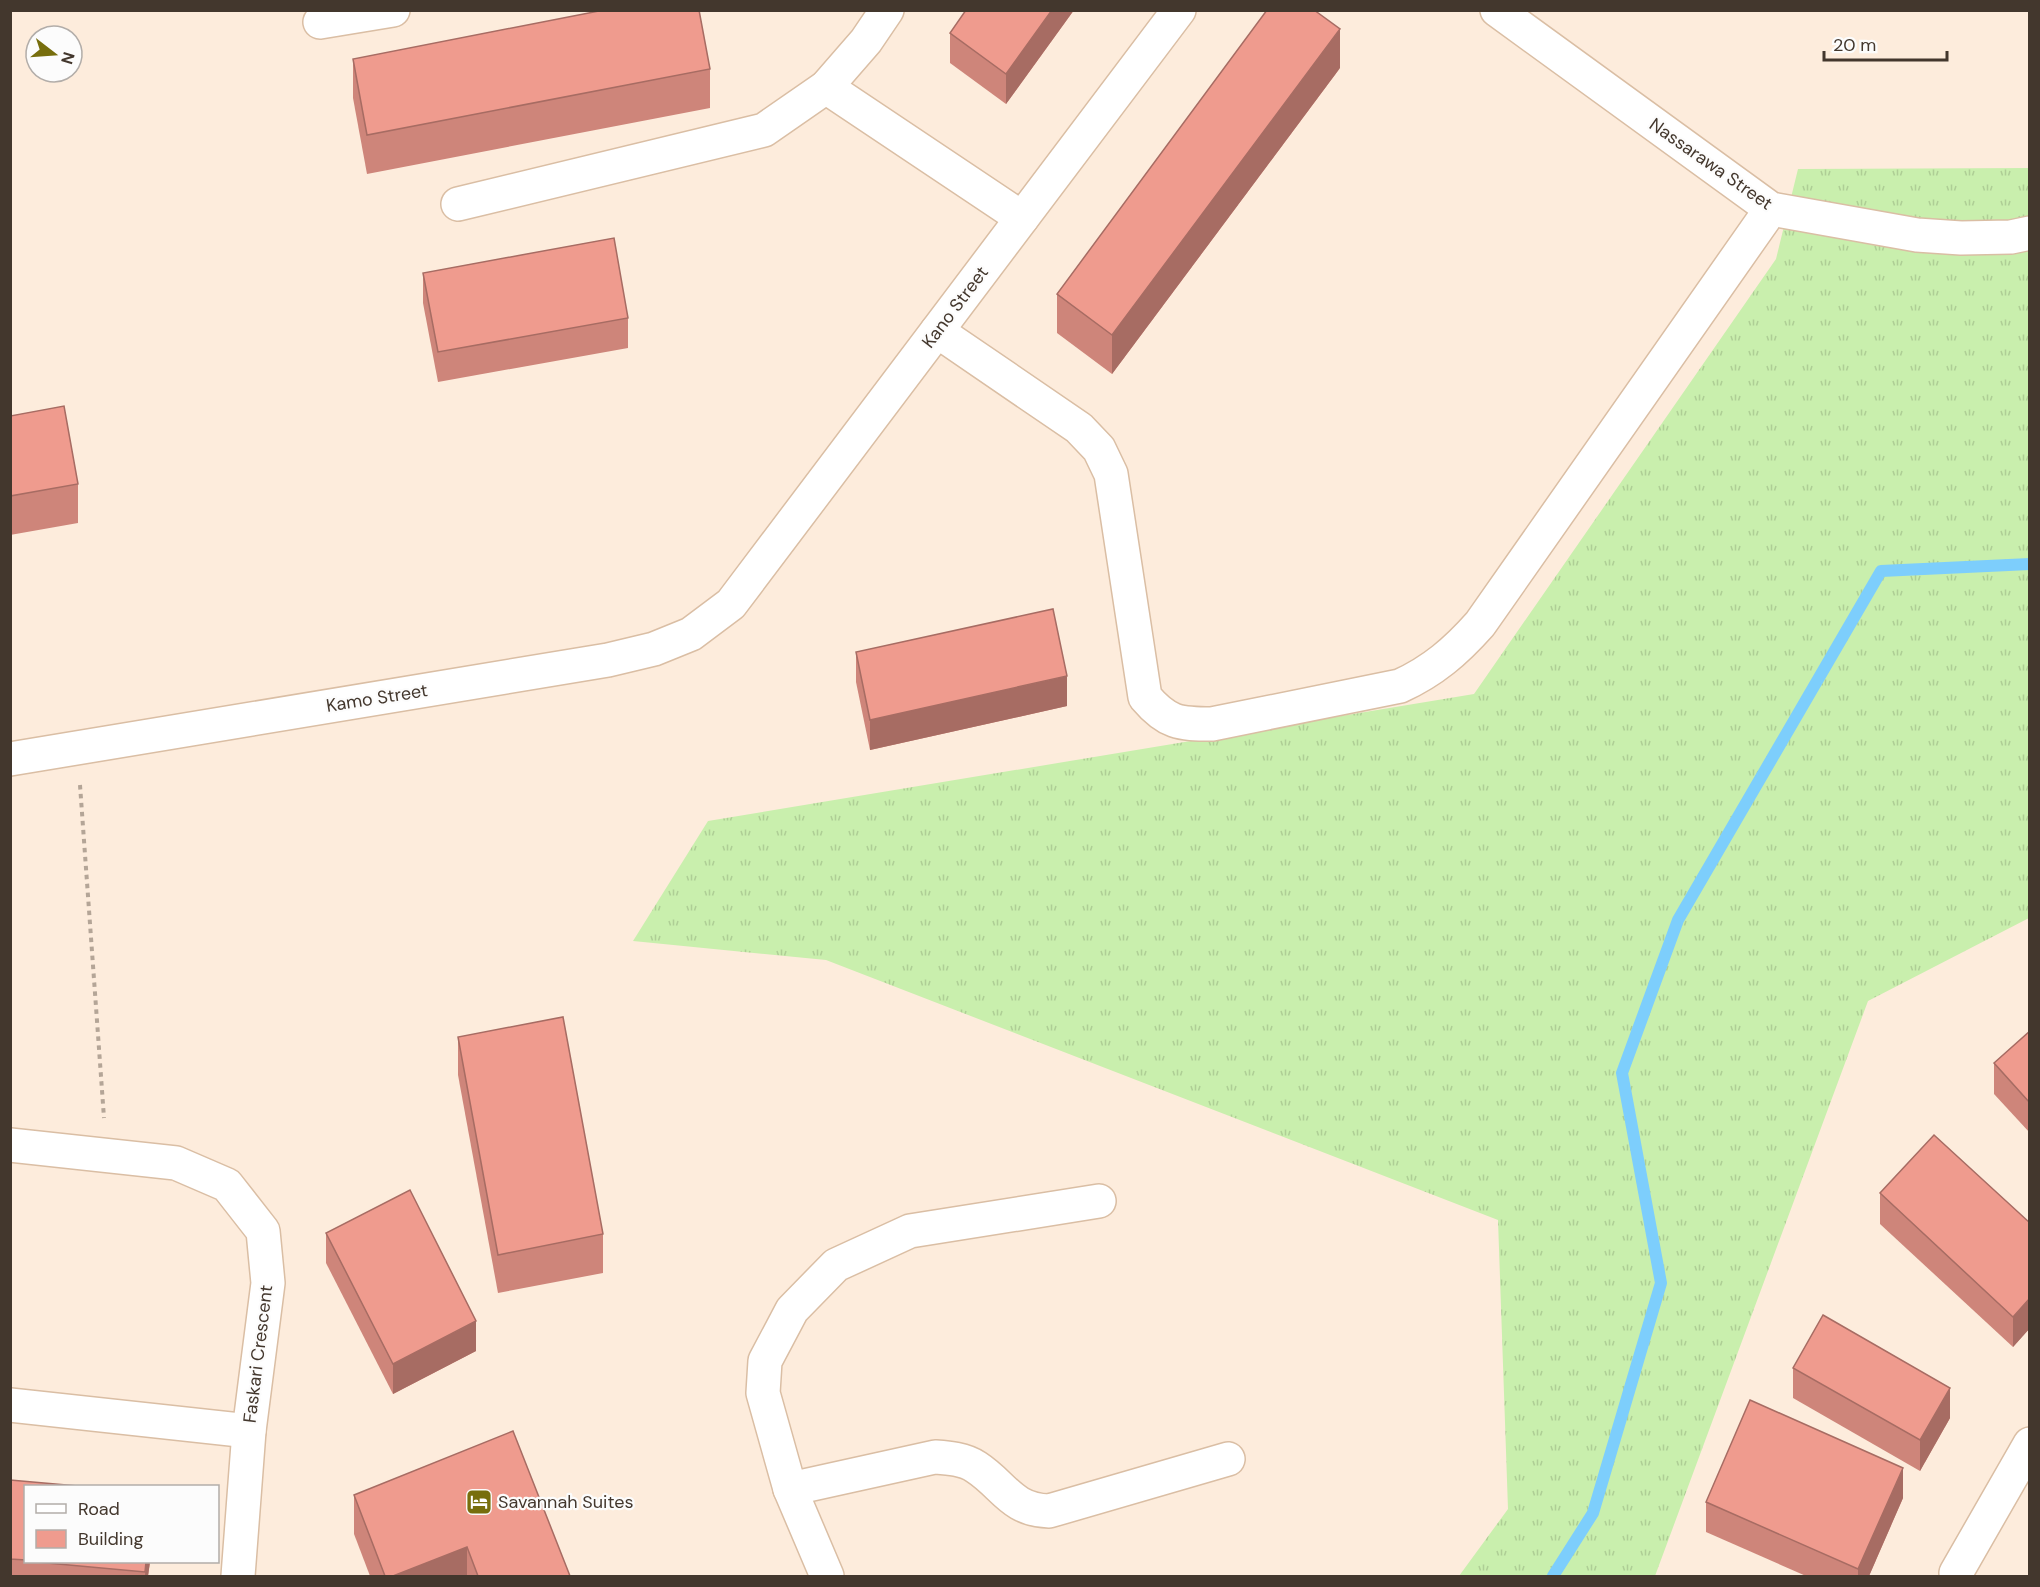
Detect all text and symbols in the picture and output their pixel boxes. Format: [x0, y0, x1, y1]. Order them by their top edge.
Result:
north arrow [24, 24, 84, 84]
scale bar [1824, 24, 1947, 62]
text: 20 m [1833, 33, 1876, 57]
text: N [56, 50, 80, 67]
street label: Nassarawa Street [1645, 112, 1777, 216]
street label: Kano Street [916, 261, 994, 353]
street label: Kamo Street [325, 678, 429, 718]
street label: Faskari Crescent [238, 1284, 278, 1424]
legend [24, 1485, 219, 1563]
hotel icon: Savannah Suites [464, 1487, 494, 1517]
place label: Savannah Suites [498, 1490, 633, 1514]
text: Road [78, 1497, 120, 1521]
text: Building [78, 1527, 143, 1551]

